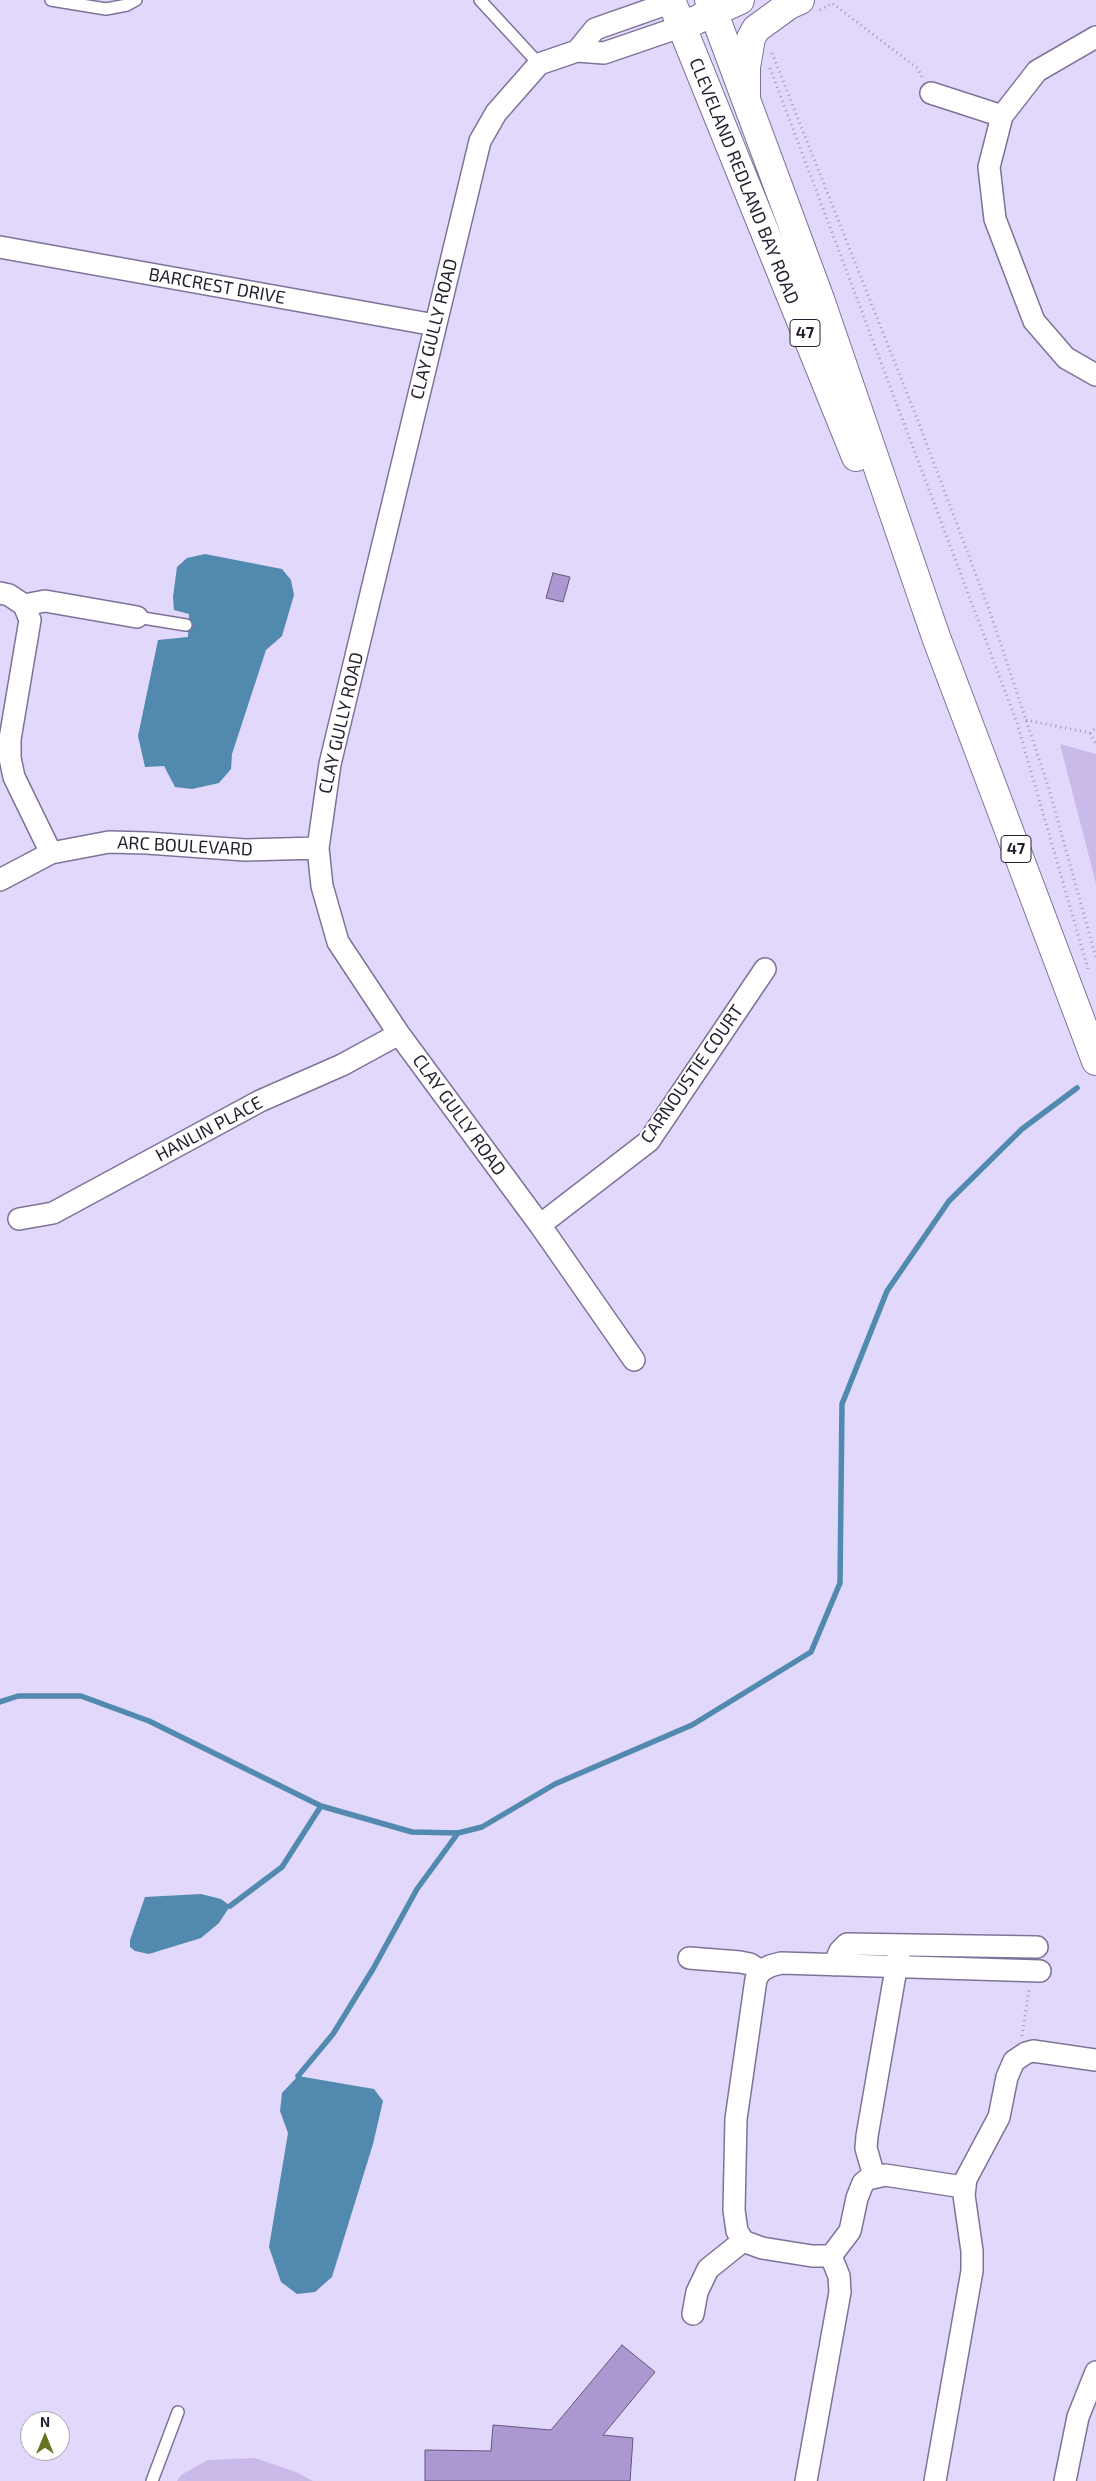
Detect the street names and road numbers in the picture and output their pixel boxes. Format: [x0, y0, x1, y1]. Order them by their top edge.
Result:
street label: CLEVELAND REDLAND BAY ROAD [685, 55, 803, 307]
street label: CLAY GULLY ROAD [406, 256, 462, 402]
street label: BARCREST DRIVE [147, 263, 287, 309]
road number: 47 [790, 319, 820, 346]
street label: CLAY GULLY ROAD [314, 650, 368, 796]
street label: ARC BOULEVARD [117, 832, 253, 860]
road number: 47 [1001, 836, 1031, 862]
street label: CARNOUSTIE COURT [636, 1001, 748, 1147]
street label: CLAY GULLY ROAD [408, 1050, 510, 1180]
street label: HANLIN PLACE [152, 1092, 266, 1166]

